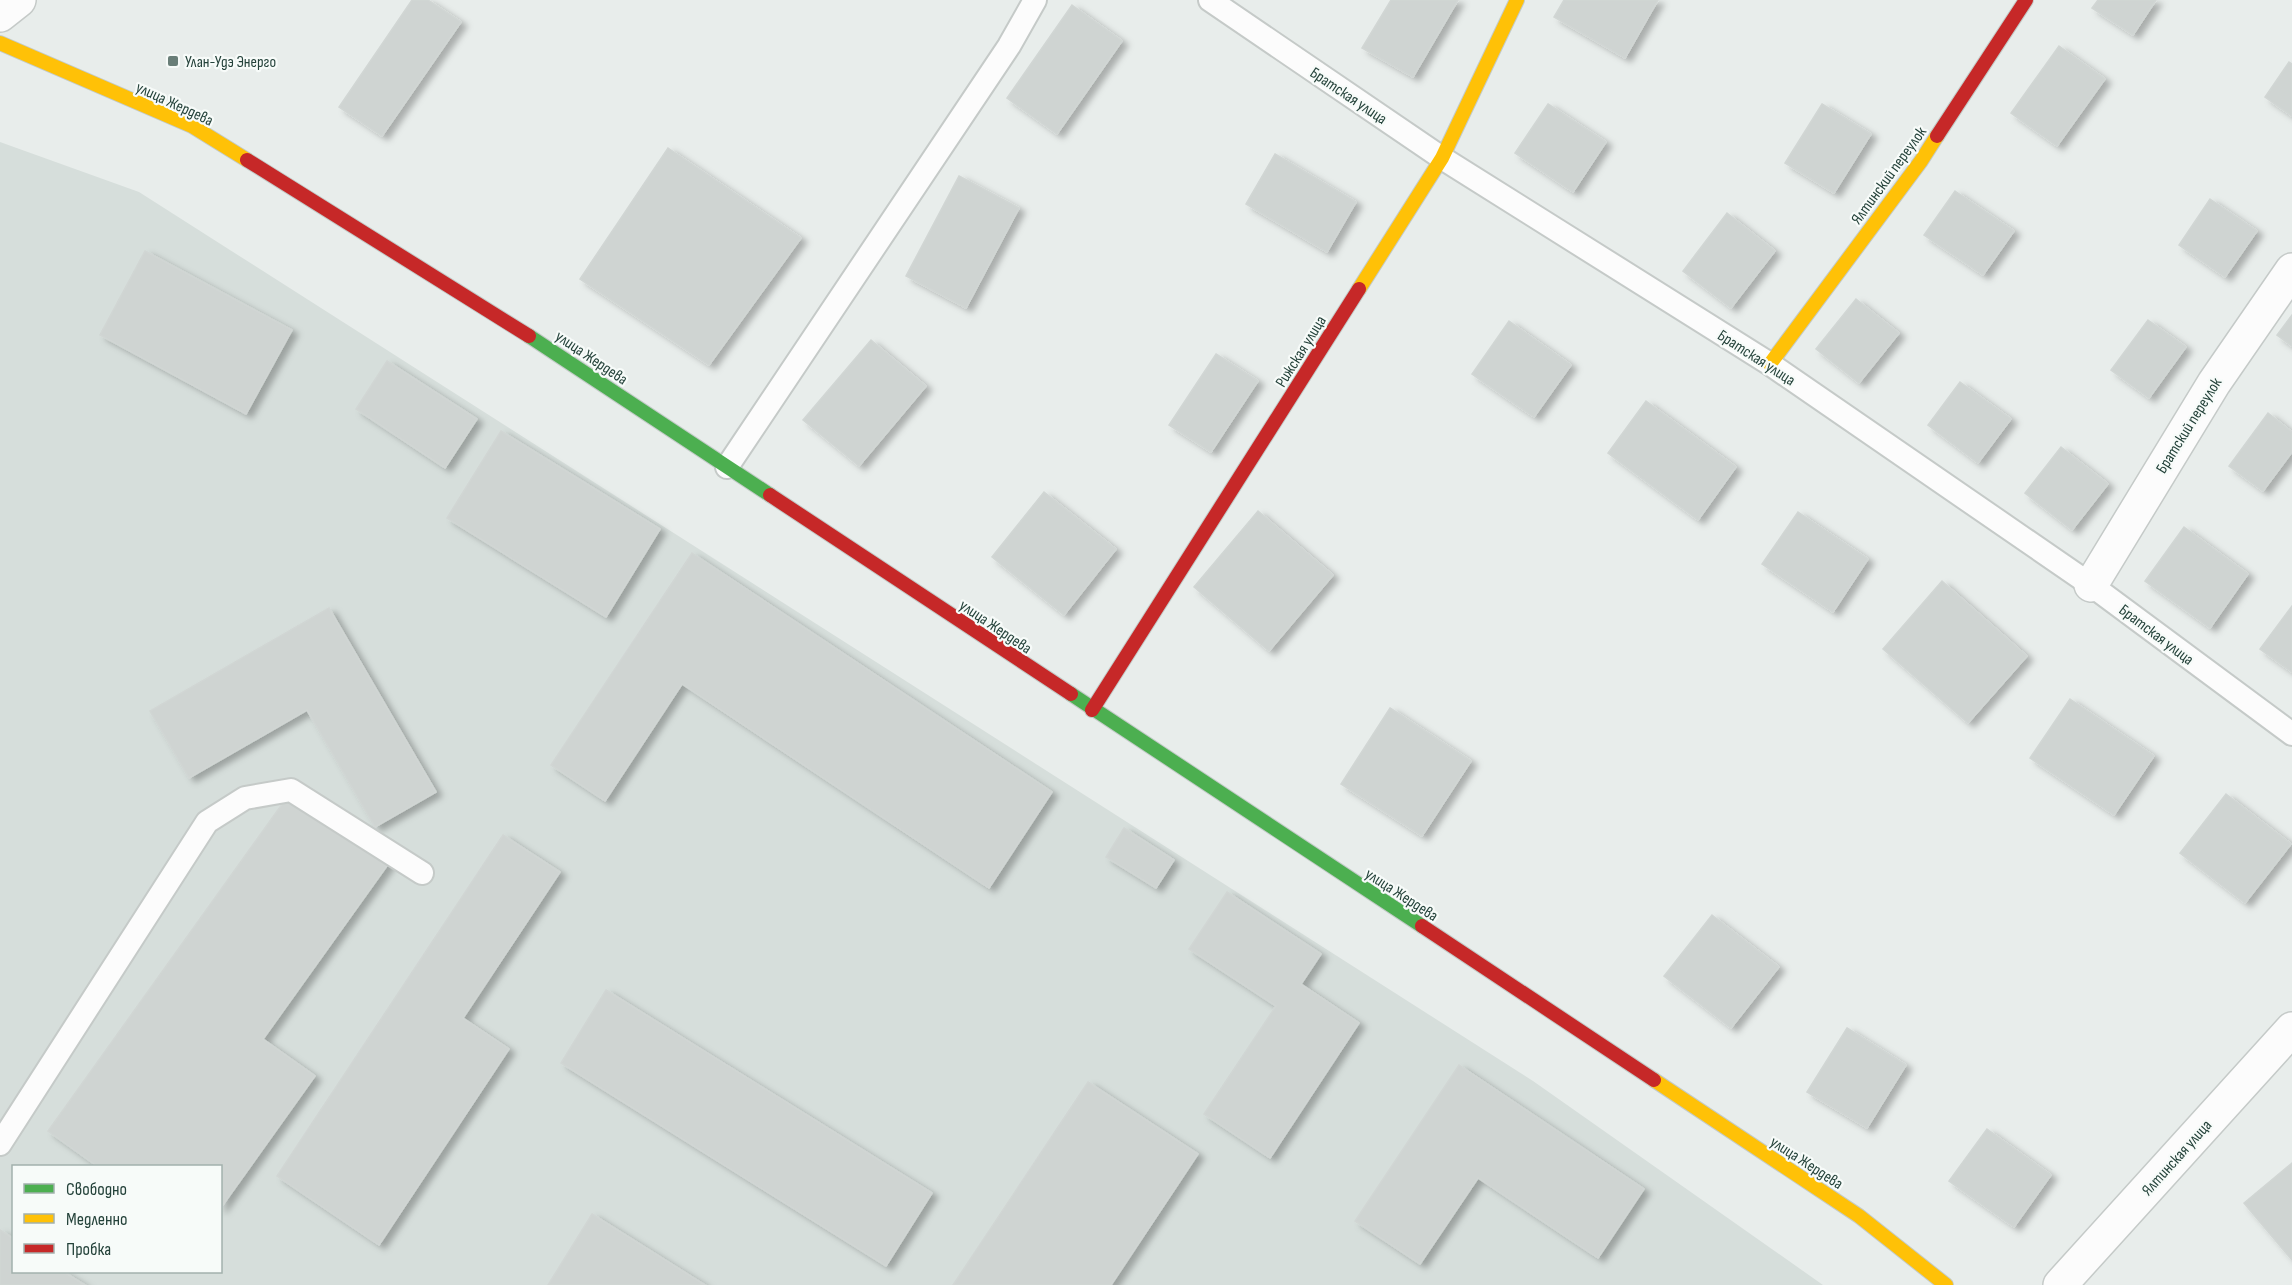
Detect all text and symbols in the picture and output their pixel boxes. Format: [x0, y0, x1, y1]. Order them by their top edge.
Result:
place label: Улан-Удэ Энерго [185, 53, 276, 72]
marker: Улан-Удэ Энерго [166, 54, 180, 68]
street label: Братская улица [1306, 64, 1390, 129]
street label: улица Жердева [133, 78, 216, 131]
street label: Ялтинский переулок [1848, 123, 1931, 228]
street label: Рижская улица [1272, 313, 1331, 391]
street label: Братская улица [1714, 326, 1799, 390]
street label: улица Жердева [551, 327, 631, 389]
street label: Братский переулок [2152, 374, 2227, 477]
street label: улица Жердева [955, 596, 1035, 658]
street label: Братская улица [2115, 601, 2197, 669]
street label: улица Жердева [1361, 865, 1441, 926]
street label: Ялтинская улица [2138, 1116, 2216, 1200]
street label: улица Жердева [1766, 1133, 1846, 1194]
legend [12, 1165, 222, 1273]
text: Свободно [66, 1179, 127, 1200]
text: Медленно [66, 1209, 128, 1230]
text: Пробка [66, 1239, 111, 1260]

